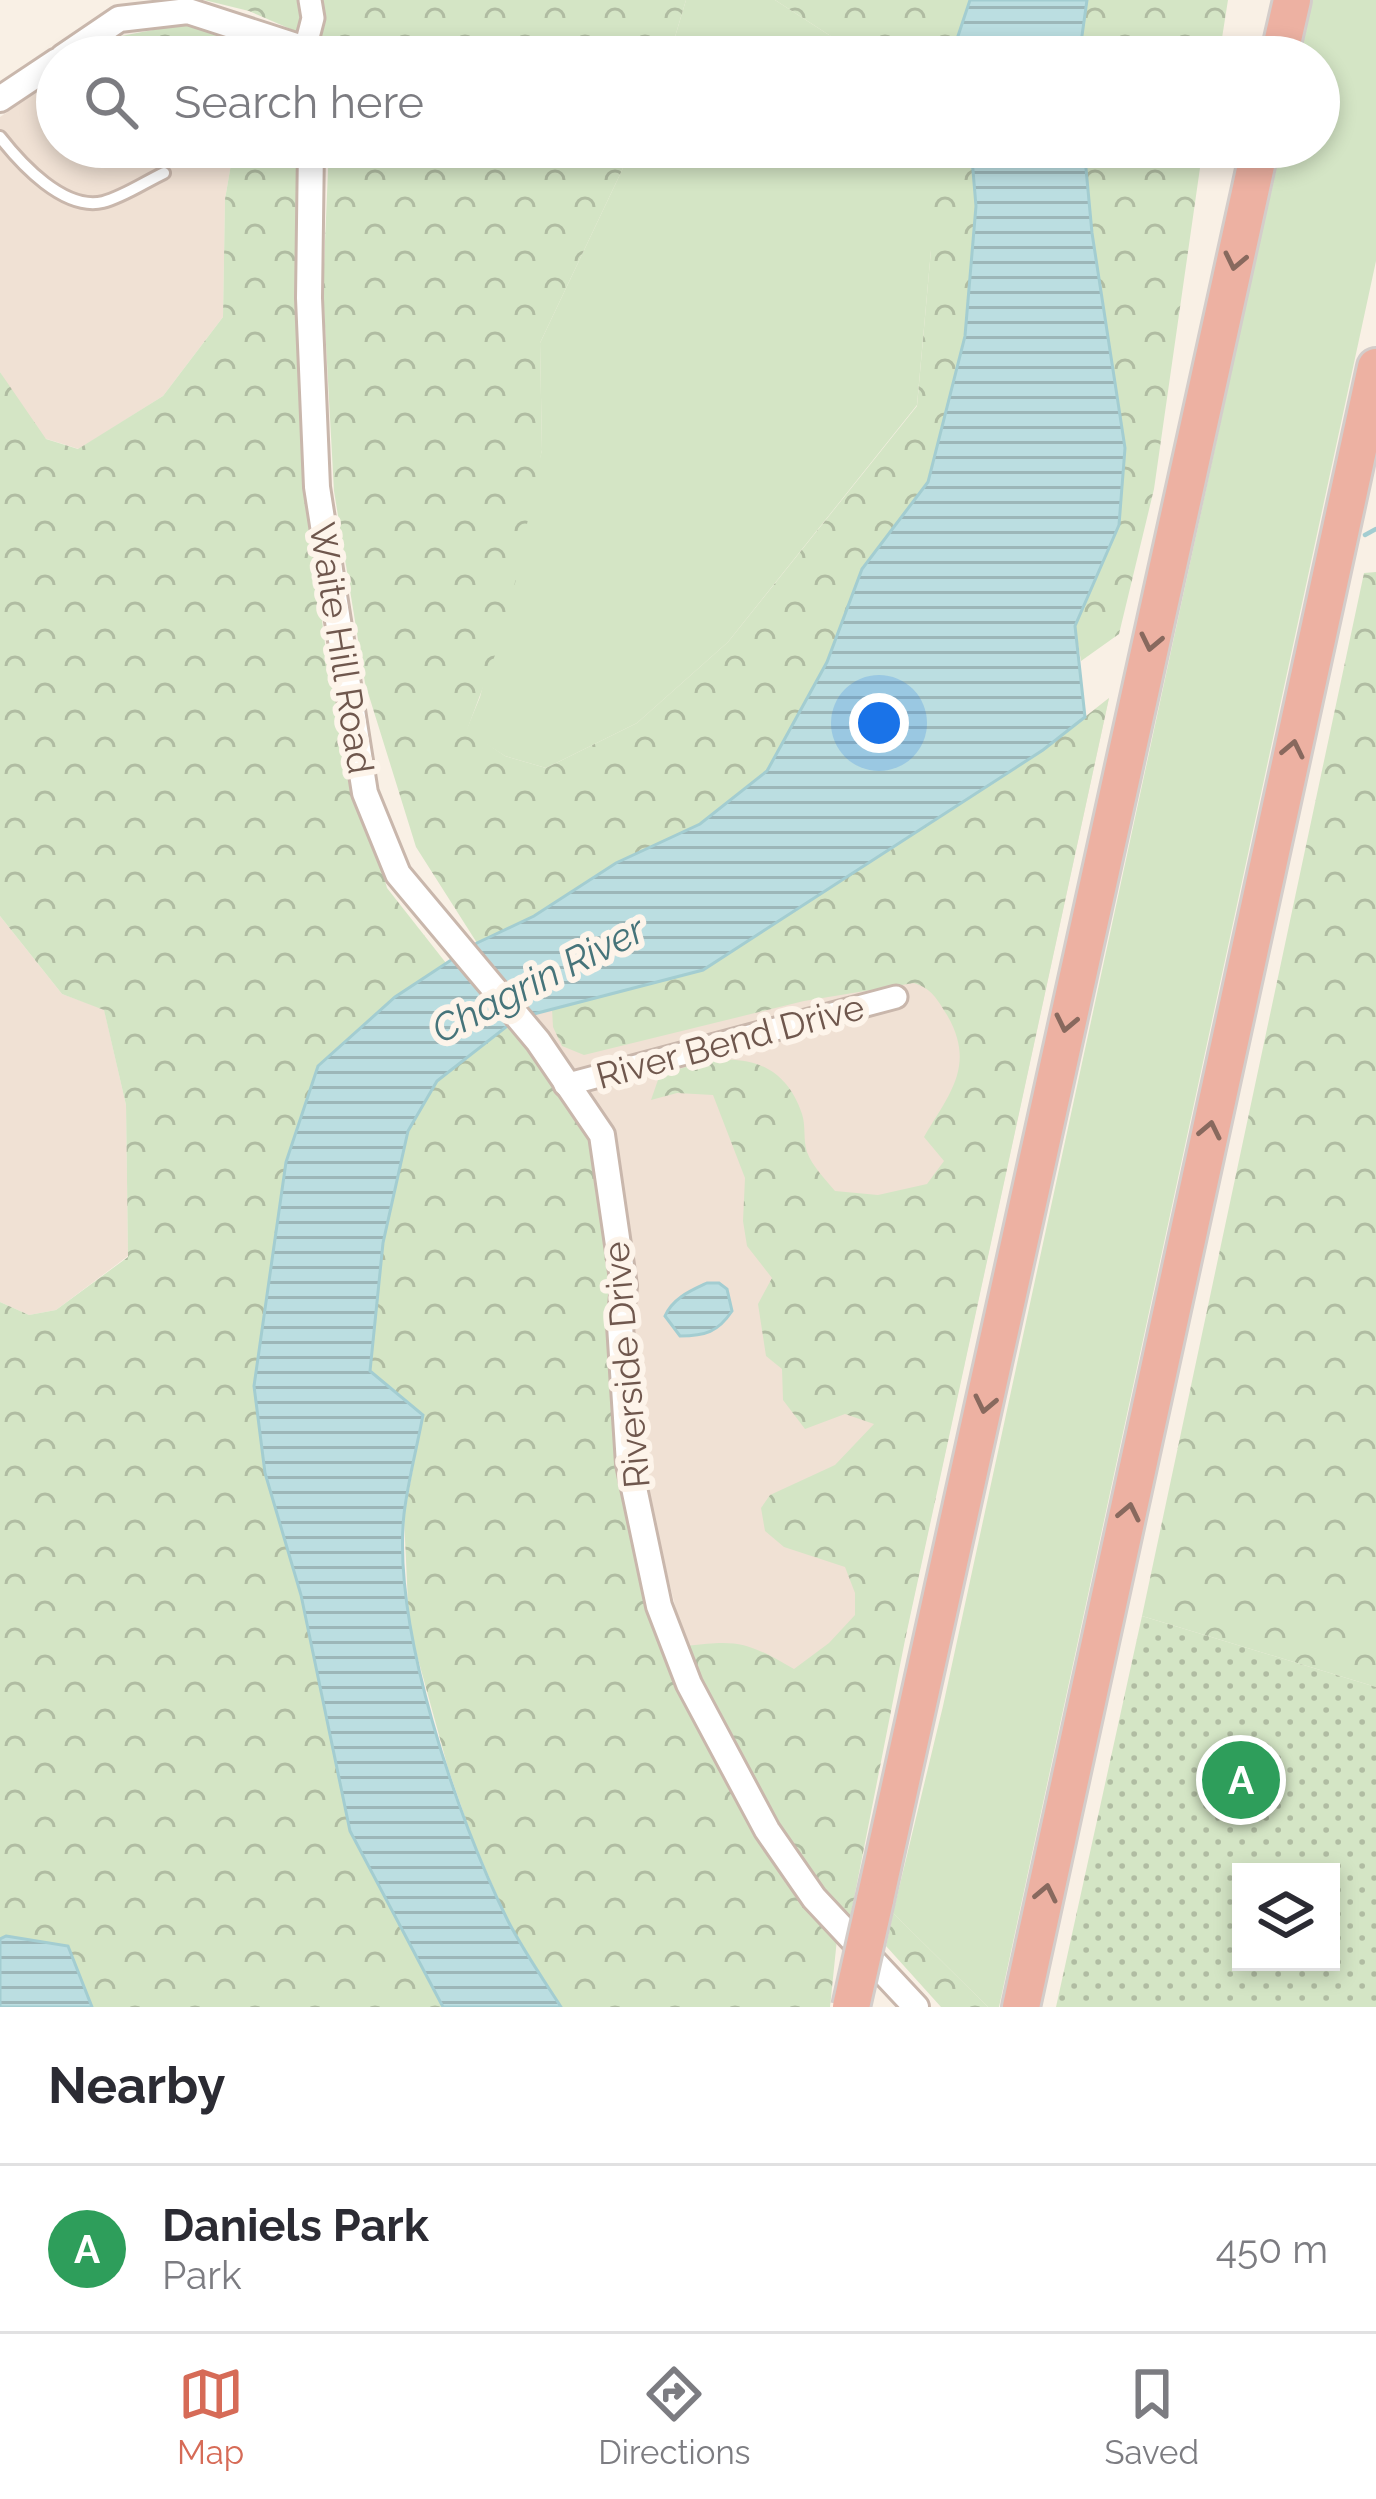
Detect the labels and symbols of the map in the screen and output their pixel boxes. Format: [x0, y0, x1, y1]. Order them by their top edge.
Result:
one-way arrow [1223, 251, 1248, 271]
street label: Waite Hill Road [301, 519, 383, 777]
one-way arrow [1139, 632, 1164, 652]
your location [849, 693, 909, 753]
one-way arrow [1280, 740, 1305, 760]
water label: Chagrin River [424, 905, 654, 1052]
street label: River Bend Drive [592, 985, 868, 1097]
one-way arrow [1054, 1012, 1079, 1032]
one-way arrow [1196, 1121, 1222, 1141]
street label: Riverside Drive [594, 1240, 658, 1490]
one-way arrow [973, 1394, 998, 1414]
one-way arrow [1116, 1502, 1141, 1522]
pin: A [1202, 1735, 1280, 1825]
one-way arrow [1033, 1883, 1058, 1903]

